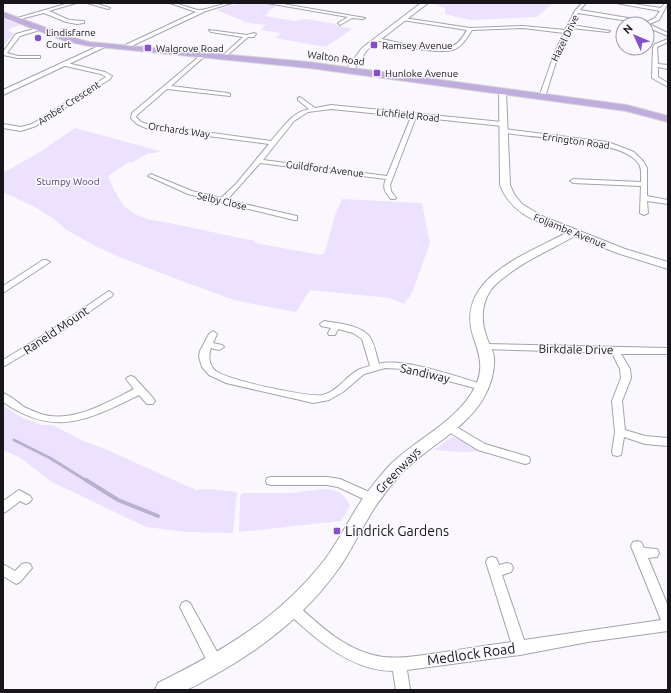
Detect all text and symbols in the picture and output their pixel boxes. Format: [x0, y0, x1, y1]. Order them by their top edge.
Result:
street label: Hazel Drive [549, 13, 581, 63]
north arrow [615, 16, 655, 56]
text: N [621, 22, 635, 36]
place label: Lindisfarne Court [46, 27, 96, 50]
marker: Lindisfarne Court [33, 33, 43, 43]
marker: Ramsey Avenue [369, 40, 379, 50]
place label: Ramsey Avenue [382, 40, 453, 51]
marker: Walgrove Road [143, 43, 153, 53]
place label: Walgrove Road [156, 43, 224, 54]
street label: Walton Road [307, 49, 365, 67]
marker: Hunloke Avenue [372, 68, 382, 78]
place label: Hunloke Avenue [385, 68, 458, 79]
street label: Amber Crescent [36, 79, 102, 127]
street label: Lichfield Road [376, 106, 440, 124]
street label: Orchards Way [147, 120, 211, 140]
street label: Errington Road [542, 131, 611, 151]
street label: Guildford Avenue [285, 159, 365, 179]
park label: Stumpy Wood [36, 176, 100, 187]
street label: Selby Close [196, 190, 248, 212]
street label: Foljambe Avenue [532, 211, 608, 251]
street label: Raneld Mount [21, 303, 91, 357]
street label: Birkdale Drive [538, 342, 614, 356]
street label: Sandiway [399, 361, 451, 385]
street label: Greenways [373, 444, 423, 496]
place label: Lindrick Gardens [345, 523, 449, 539]
marker: Lindrick Gardens [332, 526, 342, 536]
street label: Medlock Road [426, 640, 516, 668]

